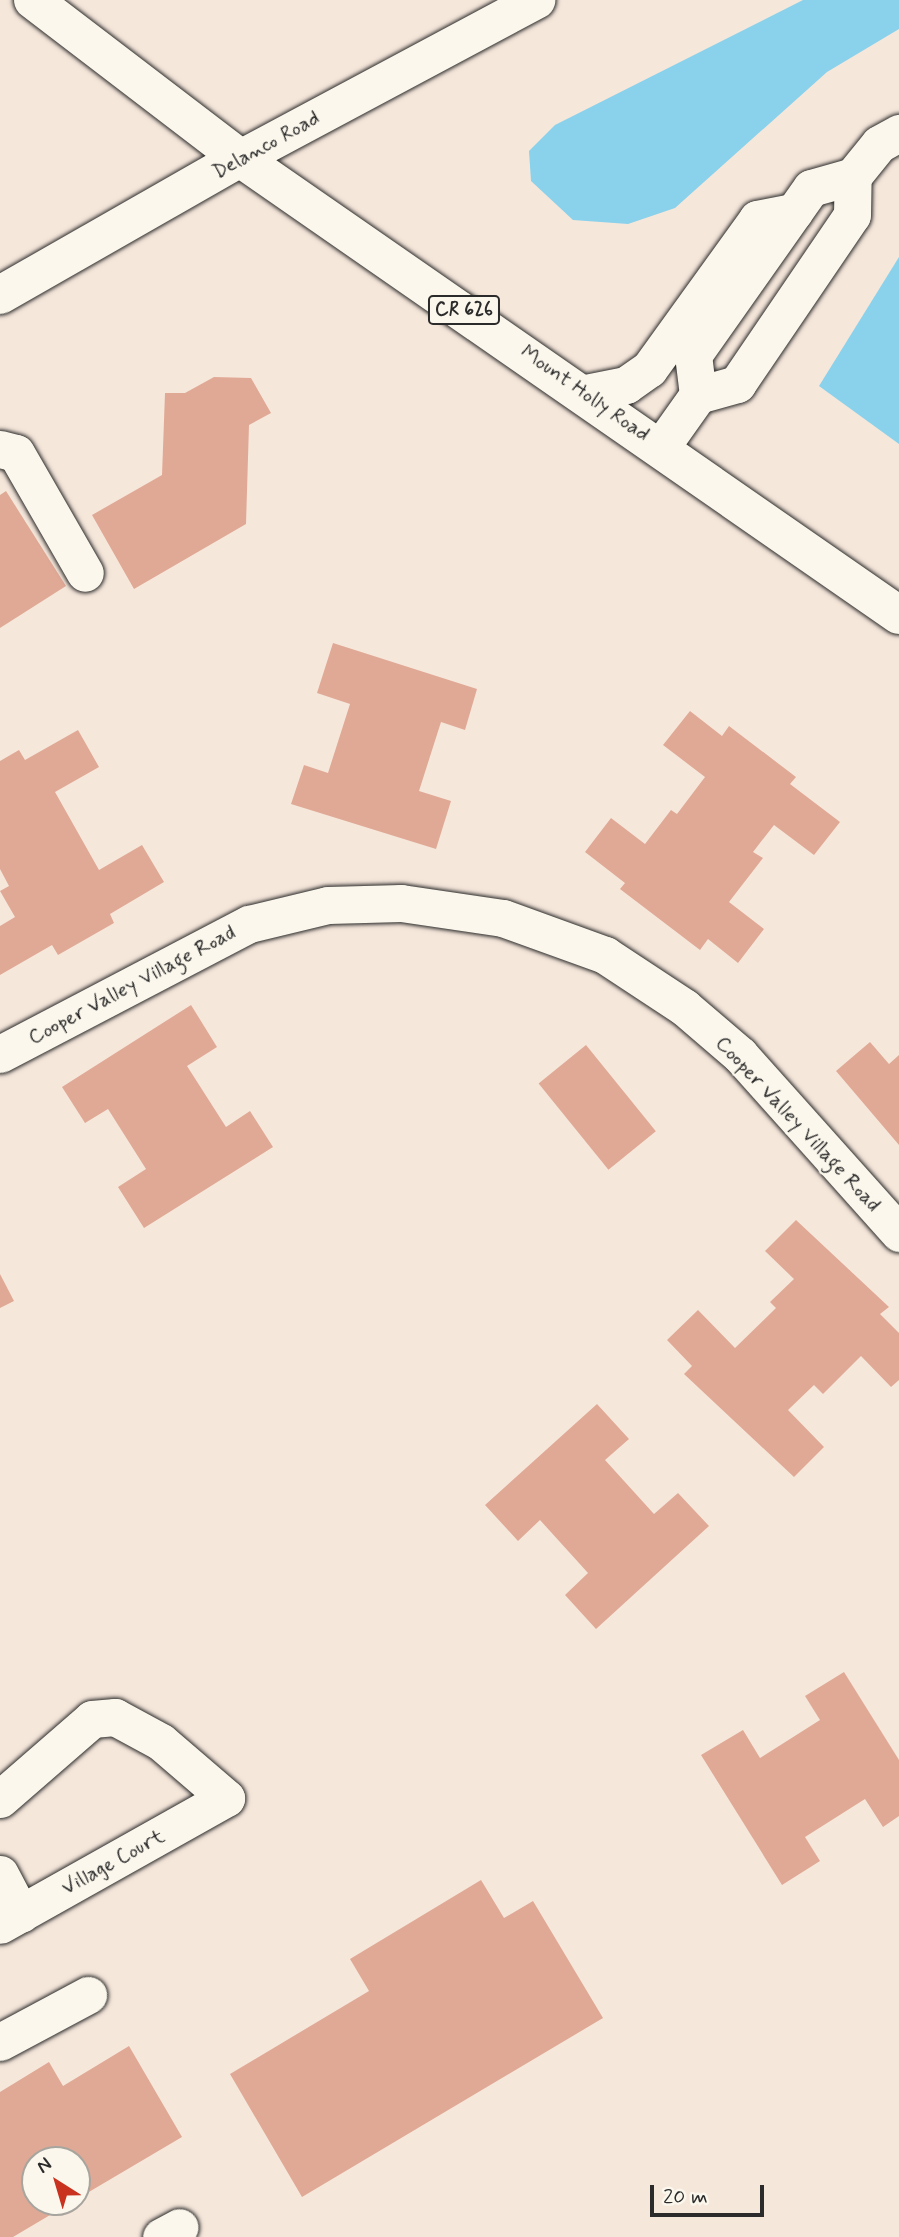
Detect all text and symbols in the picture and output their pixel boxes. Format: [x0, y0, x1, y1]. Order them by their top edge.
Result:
street label: Delanco Road [208, 105, 324, 185]
road number: CR 626 [427, 294, 501, 326]
street label: Mount Holly Road [516, 339, 654, 447]
street label: Cooper Valley Village Road [25, 920, 239, 1050]
street label: Cooper Valley Village Road [711, 1031, 885, 1217]
street label: Village Court [57, 1824, 169, 1900]
north arrow [21, 2146, 91, 2216]
text: N [32, 2152, 57, 2179]
scale bar [654, 2170, 768, 2214]
text: 20 m [663, 2183, 708, 2211]

